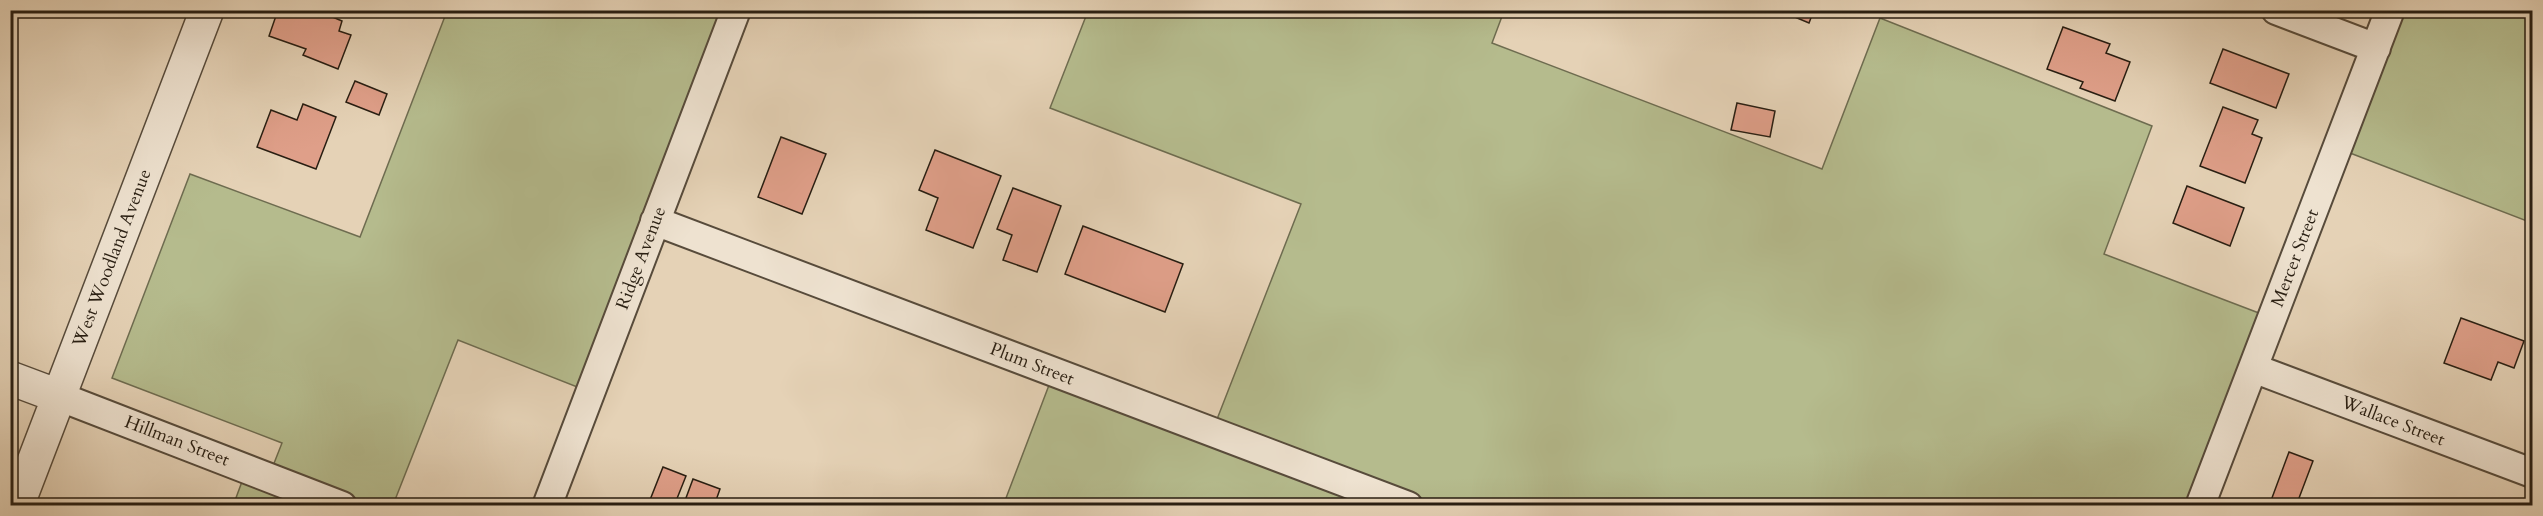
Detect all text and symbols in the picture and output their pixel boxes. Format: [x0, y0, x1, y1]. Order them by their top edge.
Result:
street label: West Woodland Avenue [66, 165, 158, 352]
street label: Ridge Avenue [610, 203, 672, 313]
street label: Mercer Street [2265, 205, 2325, 310]
street label: Plum Street [986, 336, 1078, 392]
street label: Wallace Street [2337, 389, 2449, 452]
street label: Hillman Street [121, 410, 233, 473]

